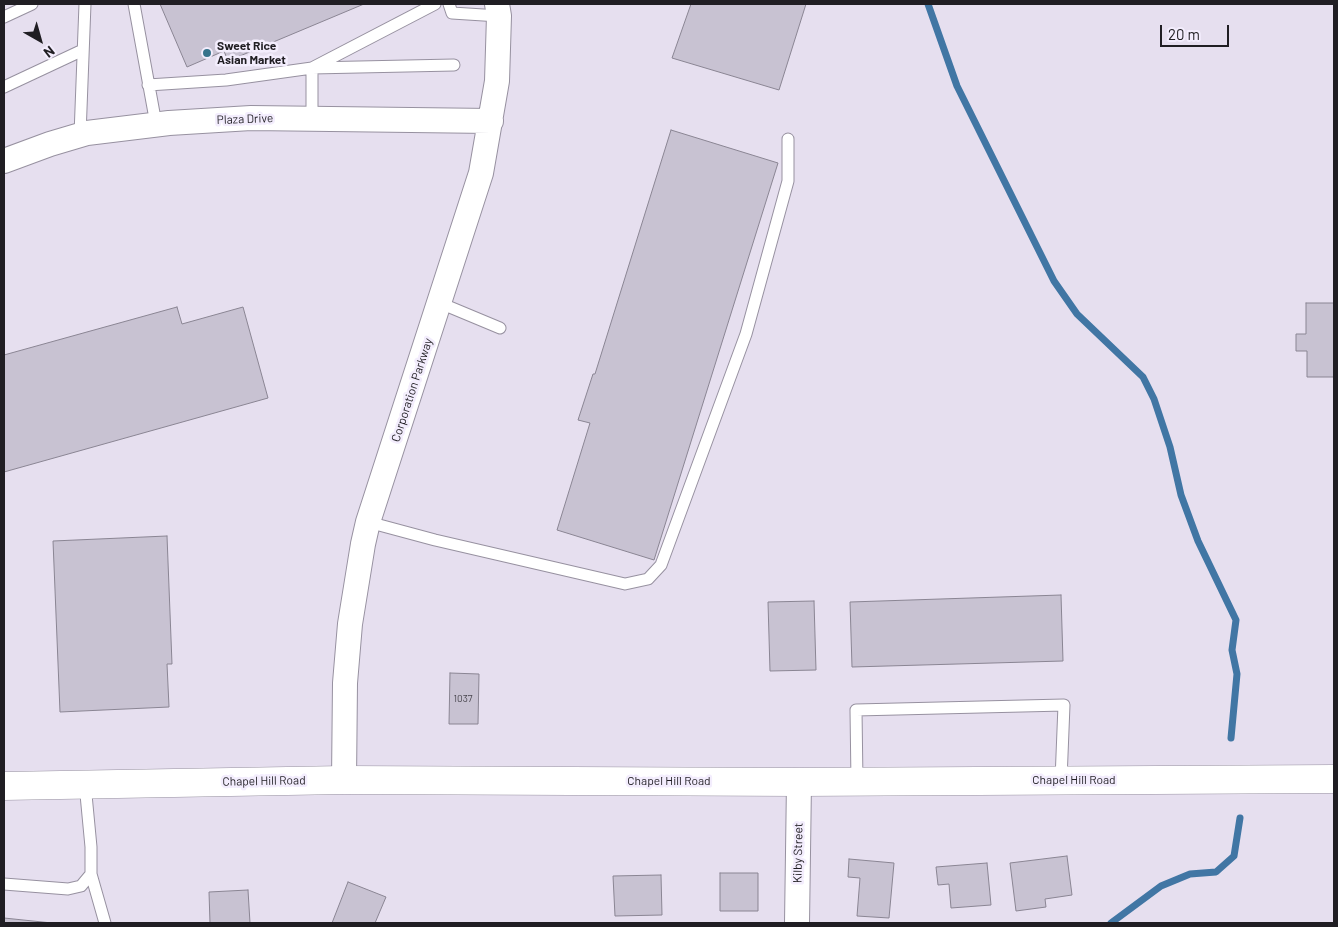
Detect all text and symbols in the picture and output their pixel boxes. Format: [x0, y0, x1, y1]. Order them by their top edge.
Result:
north arrow [15, 15, 65, 65]
scale bar [1163, 15, 1232, 47]
text: 20 m [1168, 25, 1200, 43]
place label: Sweet Rice Asian Market [217, 39, 286, 67]
text: N [41, 43, 58, 62]
marker: Sweet Rice Asian Market [201, 47, 213, 59]
street label: Plaza Drive [216, 111, 274, 127]
street label: Corporation Parkway [388, 336, 436, 444]
house number: 1037 [453, 693, 473, 705]
street label: Chapel Hill Road [222, 773, 306, 789]
street label: Chapel Hill Road [1032, 773, 1116, 787]
street label: Chapel Hill Road [627, 774, 711, 788]
street label: Kilby Street [790, 823, 806, 883]

